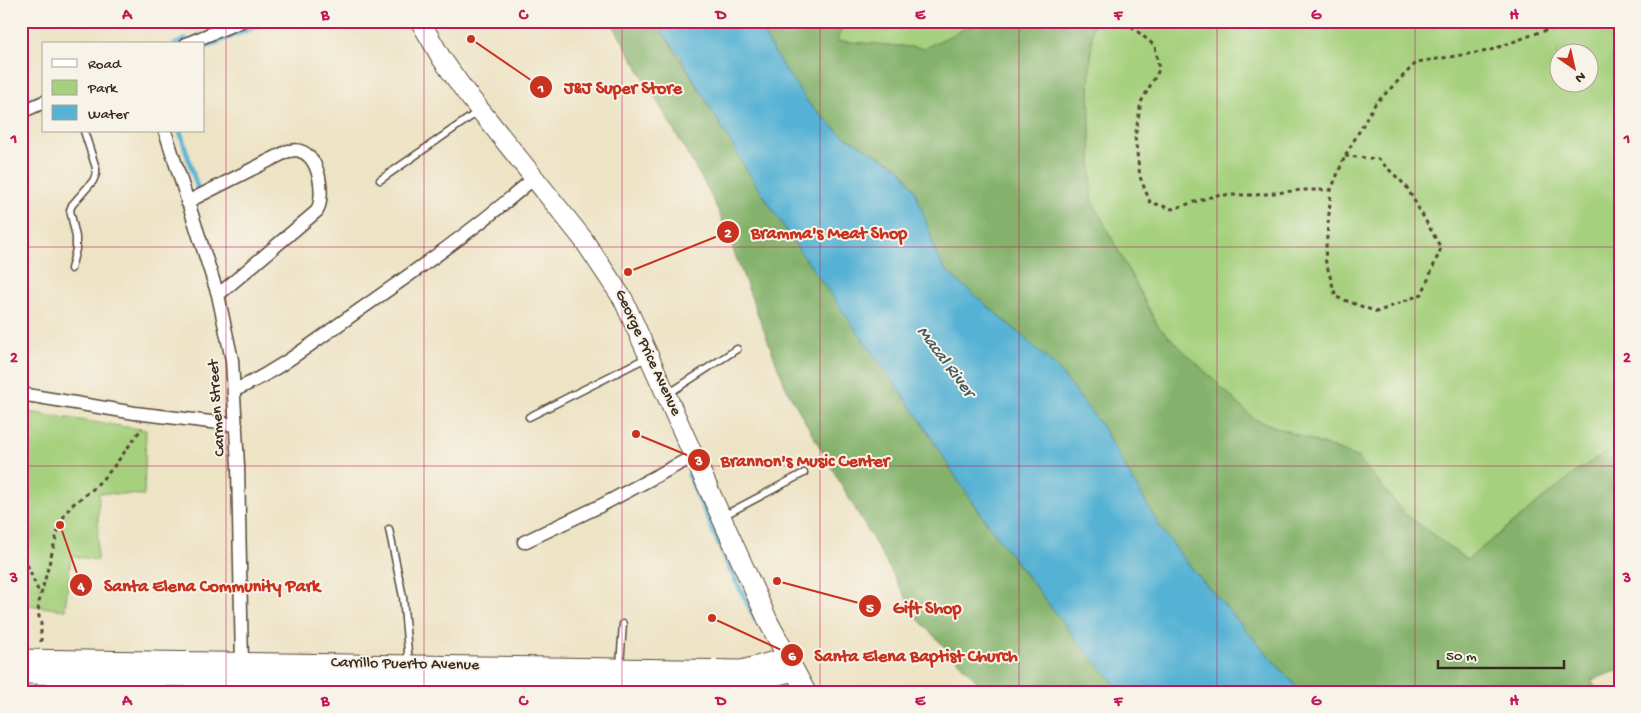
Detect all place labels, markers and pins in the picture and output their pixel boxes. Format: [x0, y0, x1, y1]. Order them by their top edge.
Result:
callout: J&J Super Store [529, 70, 692, 103]
callout: Bramma's Meat Shop [716, 215, 917, 248]
callout: Brannon's Music Center [686, 443, 900, 476]
callout: Santa Elena Community Park [68, 569, 330, 602]
callout: Gift Shop [858, 590, 972, 623]
callout: Santa Elena Baptist Church [780, 638, 1028, 671]

